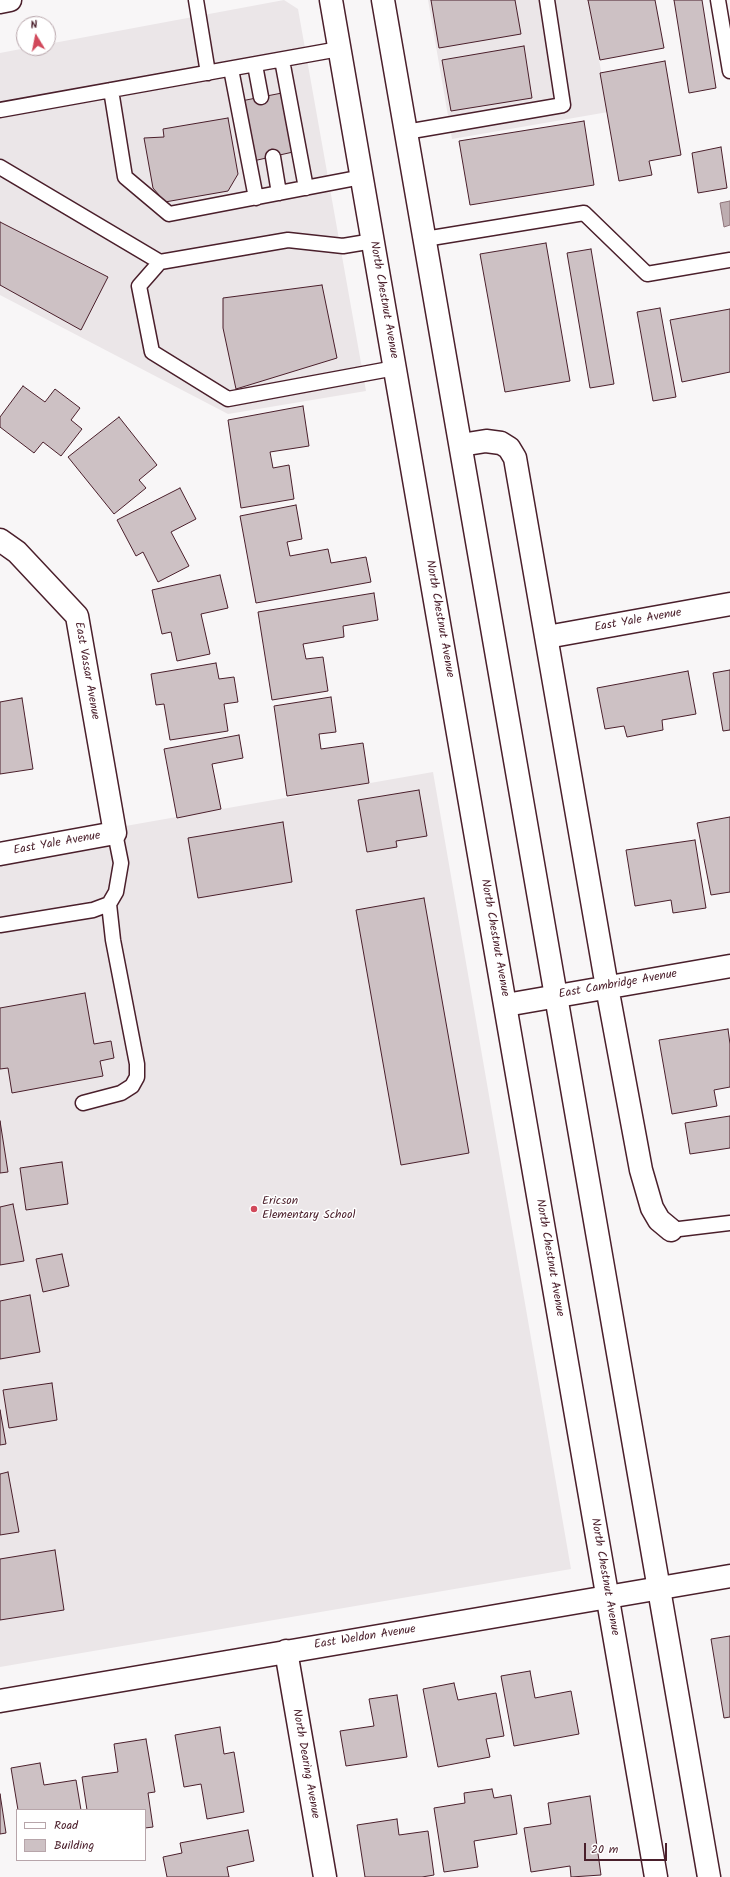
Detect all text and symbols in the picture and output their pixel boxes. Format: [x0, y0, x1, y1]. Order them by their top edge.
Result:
north arrow [16, 16, 56, 56]
text: N [29, 16, 39, 35]
street label: North Chestnut Avenue [366, 240, 400, 360]
street label: North Chestnut Avenue [422, 559, 456, 679]
street label: East Yale Avenue [593, 606, 683, 636]
street label: East Vassar Avenue [70, 621, 102, 721]
street label: East Yale Avenue [12, 829, 102, 859]
street label: North Chestnut Avenue [477, 878, 511, 998]
street label: East Cambridge Avenue [558, 967, 678, 1003]
place label: Ericson Elementary School [262, 1195, 355, 1223]
street label: North Chestnut Avenue [532, 1198, 566, 1318]
marker: Ericson Elementary School [249, 1204, 259, 1214]
street label: North Chestnut Avenue [587, 1517, 621, 1637]
street label: East Weldon Avenue [313, 1623, 417, 1653]
street label: North Dearing Avenue [288, 1708, 322, 1820]
legend [16, 1809, 146, 1861]
text: Road [54, 1816, 78, 1835]
scale bar [586, 1835, 669, 1861]
text: Building [54, 1836, 94, 1855]
text: 20 m [591, 1840, 618, 1859]

